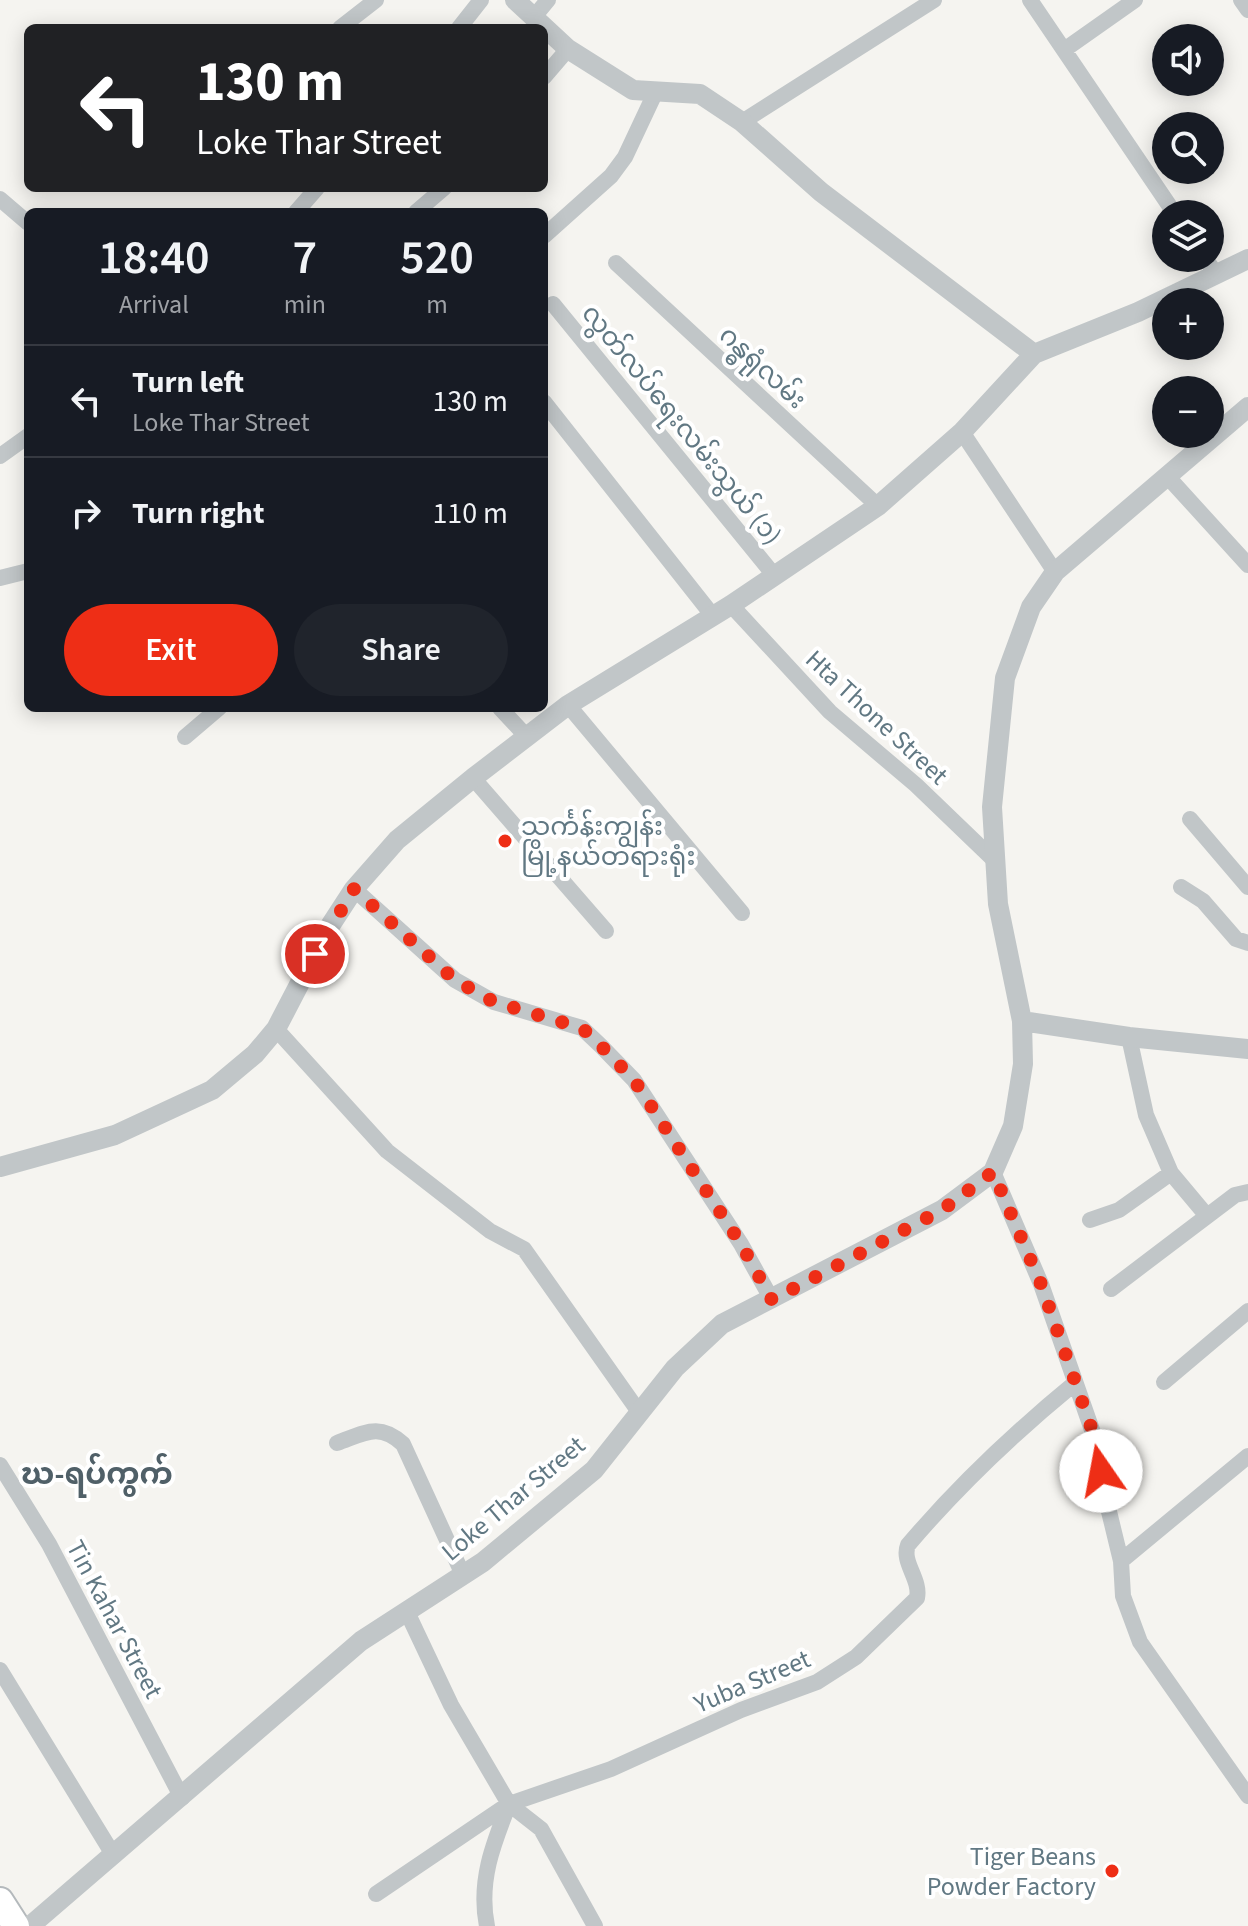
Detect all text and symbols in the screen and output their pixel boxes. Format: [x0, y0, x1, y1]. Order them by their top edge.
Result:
map controls [1152, 24, 1224, 448]
button: sound [1152, 24, 1224, 96]
text: 130 m [196, 43, 344, 122]
icon: left [64, 56, 168, 160]
button: search [1152, 112, 1224, 184]
text: Loke Thar Street [196, 117, 442, 168]
button: layers [1152, 200, 1224, 272]
text: 18:40 [98, 224, 210, 292]
text: 7 [293, 224, 317, 292]
text: 520 [400, 224, 474, 292]
text: Arrival [119, 286, 189, 323]
text: min [284, 286, 326, 323]
text: m [426, 286, 448, 323]
button: + [1152, 288, 1224, 360]
street label: လွတ်လပ်ရေးလမ်းသွယ် (၁) [571, 296, 790, 554]
street label: ဂန္ဓရုံလမ်း [709, 317, 815, 419]
text: Turn left [132, 361, 244, 404]
button: − [1152, 376, 1224, 448]
icon: left [64, 379, 108, 423]
text: 130 m [432, 380, 508, 423]
text: Loke Thar Street [132, 404, 309, 441]
icon: right [64, 491, 108, 535]
text: Turn right [132, 492, 264, 535]
text: 110 m [432, 492, 508, 535]
button: Exit [64, 604, 278, 696]
button: Share [294, 604, 508, 696]
street label: Hta Thone Street [797, 641, 956, 793]
place label: သင်္ကန်းကျွန်း မြို့နယ်တရားရုံး [521, 808, 695, 877]
marker: သင်္ကန်းကျွန်း မြို့နယ်တရားရုံး [496, 832, 514, 850]
pin [281, 920, 349, 988]
icon: arrive [293, 932, 337, 976]
street label: Loke Thar Street [433, 1427, 593, 1570]
position arrow [1059, 1429, 1143, 1513]
district label: ဃ-ရပ်ကွက် [21, 1453, 173, 1498]
street label: Tin Kahar Street [57, 1533, 172, 1705]
street label: Yuba Street [687, 1640, 816, 1723]
place label: Tiger Beans Powder Factory [927, 1838, 1096, 1905]
marker: Tiger Beans Powder Factory [1103, 1862, 1121, 1880]

